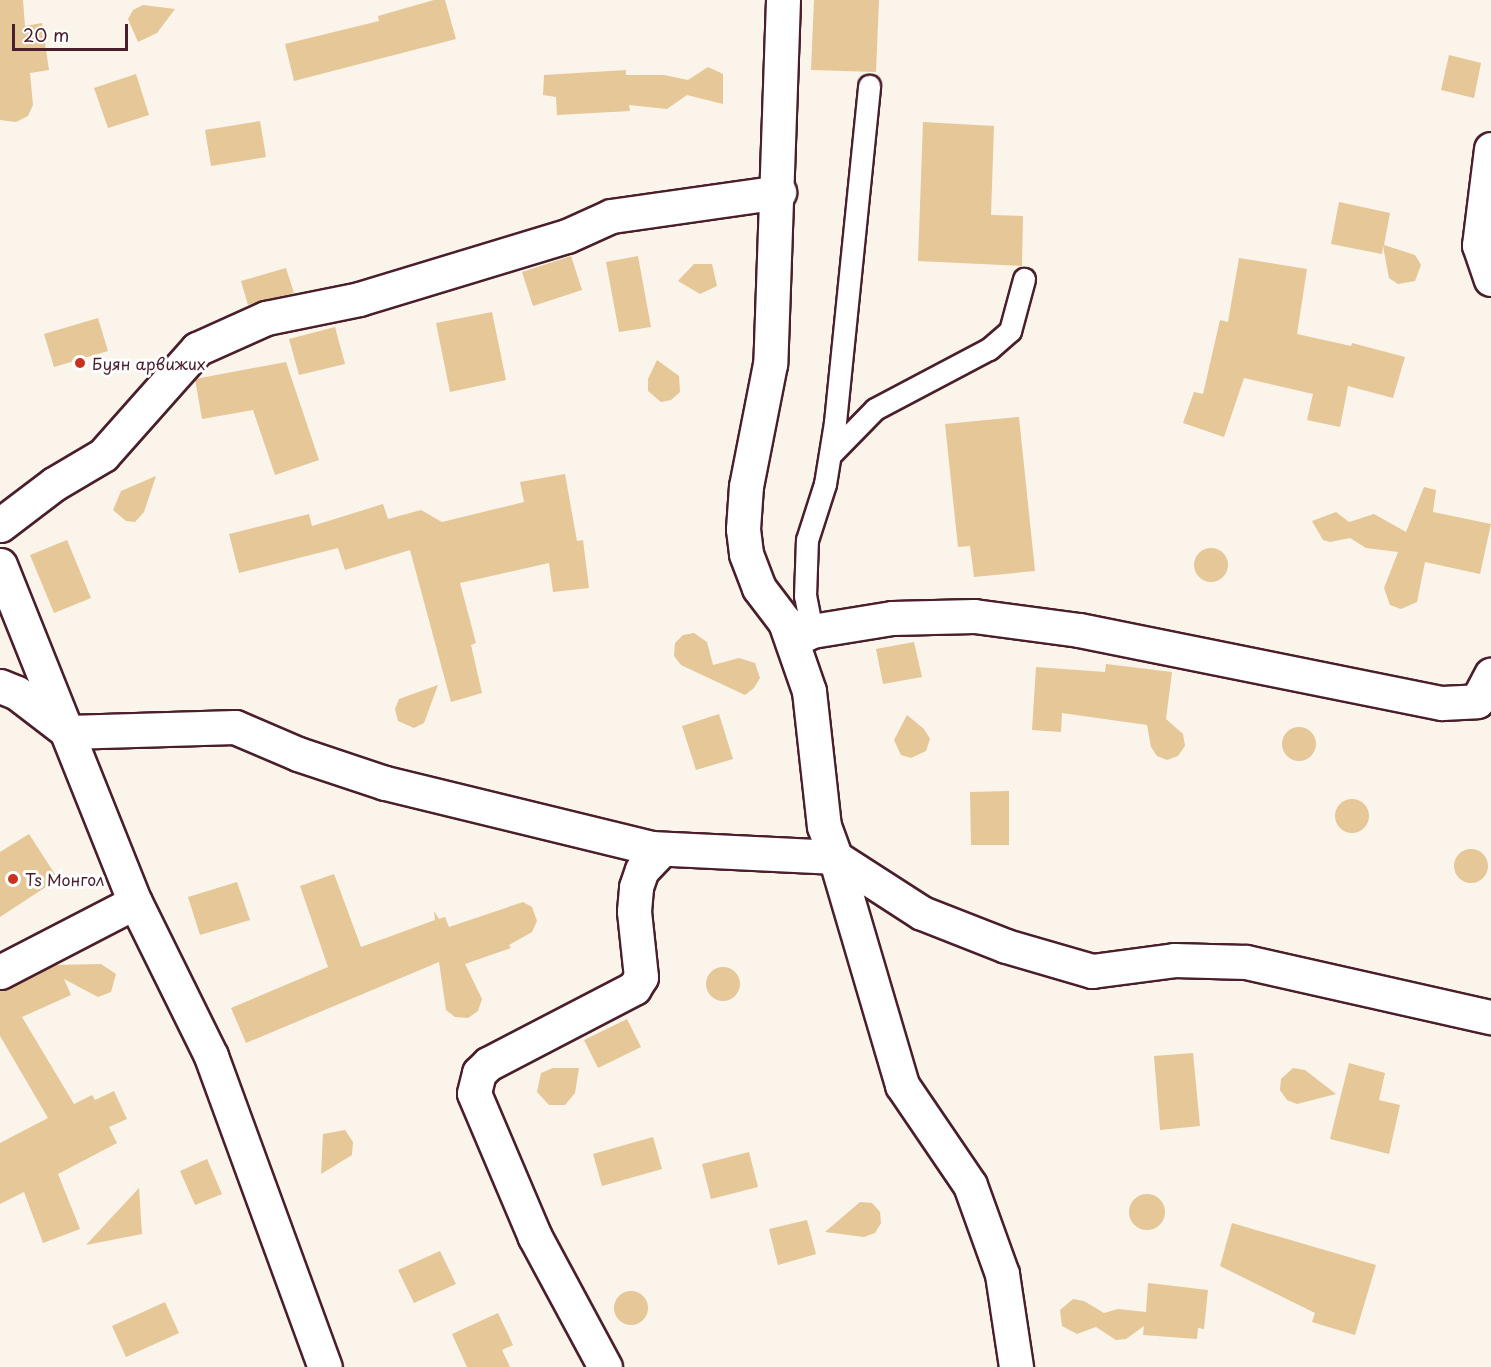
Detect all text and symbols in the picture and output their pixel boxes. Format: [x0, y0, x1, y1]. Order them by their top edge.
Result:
scale bar [15, 12, 130, 50]
text: 20 m [23, 21, 69, 48]
place label: Буян арвижих [92, 353, 206, 373]
marker: Буян арвижих [73, 356, 87, 370]
place label: Ts Монгол [25, 869, 104, 889]
marker: Ts Монгол [6, 872, 20, 886]

